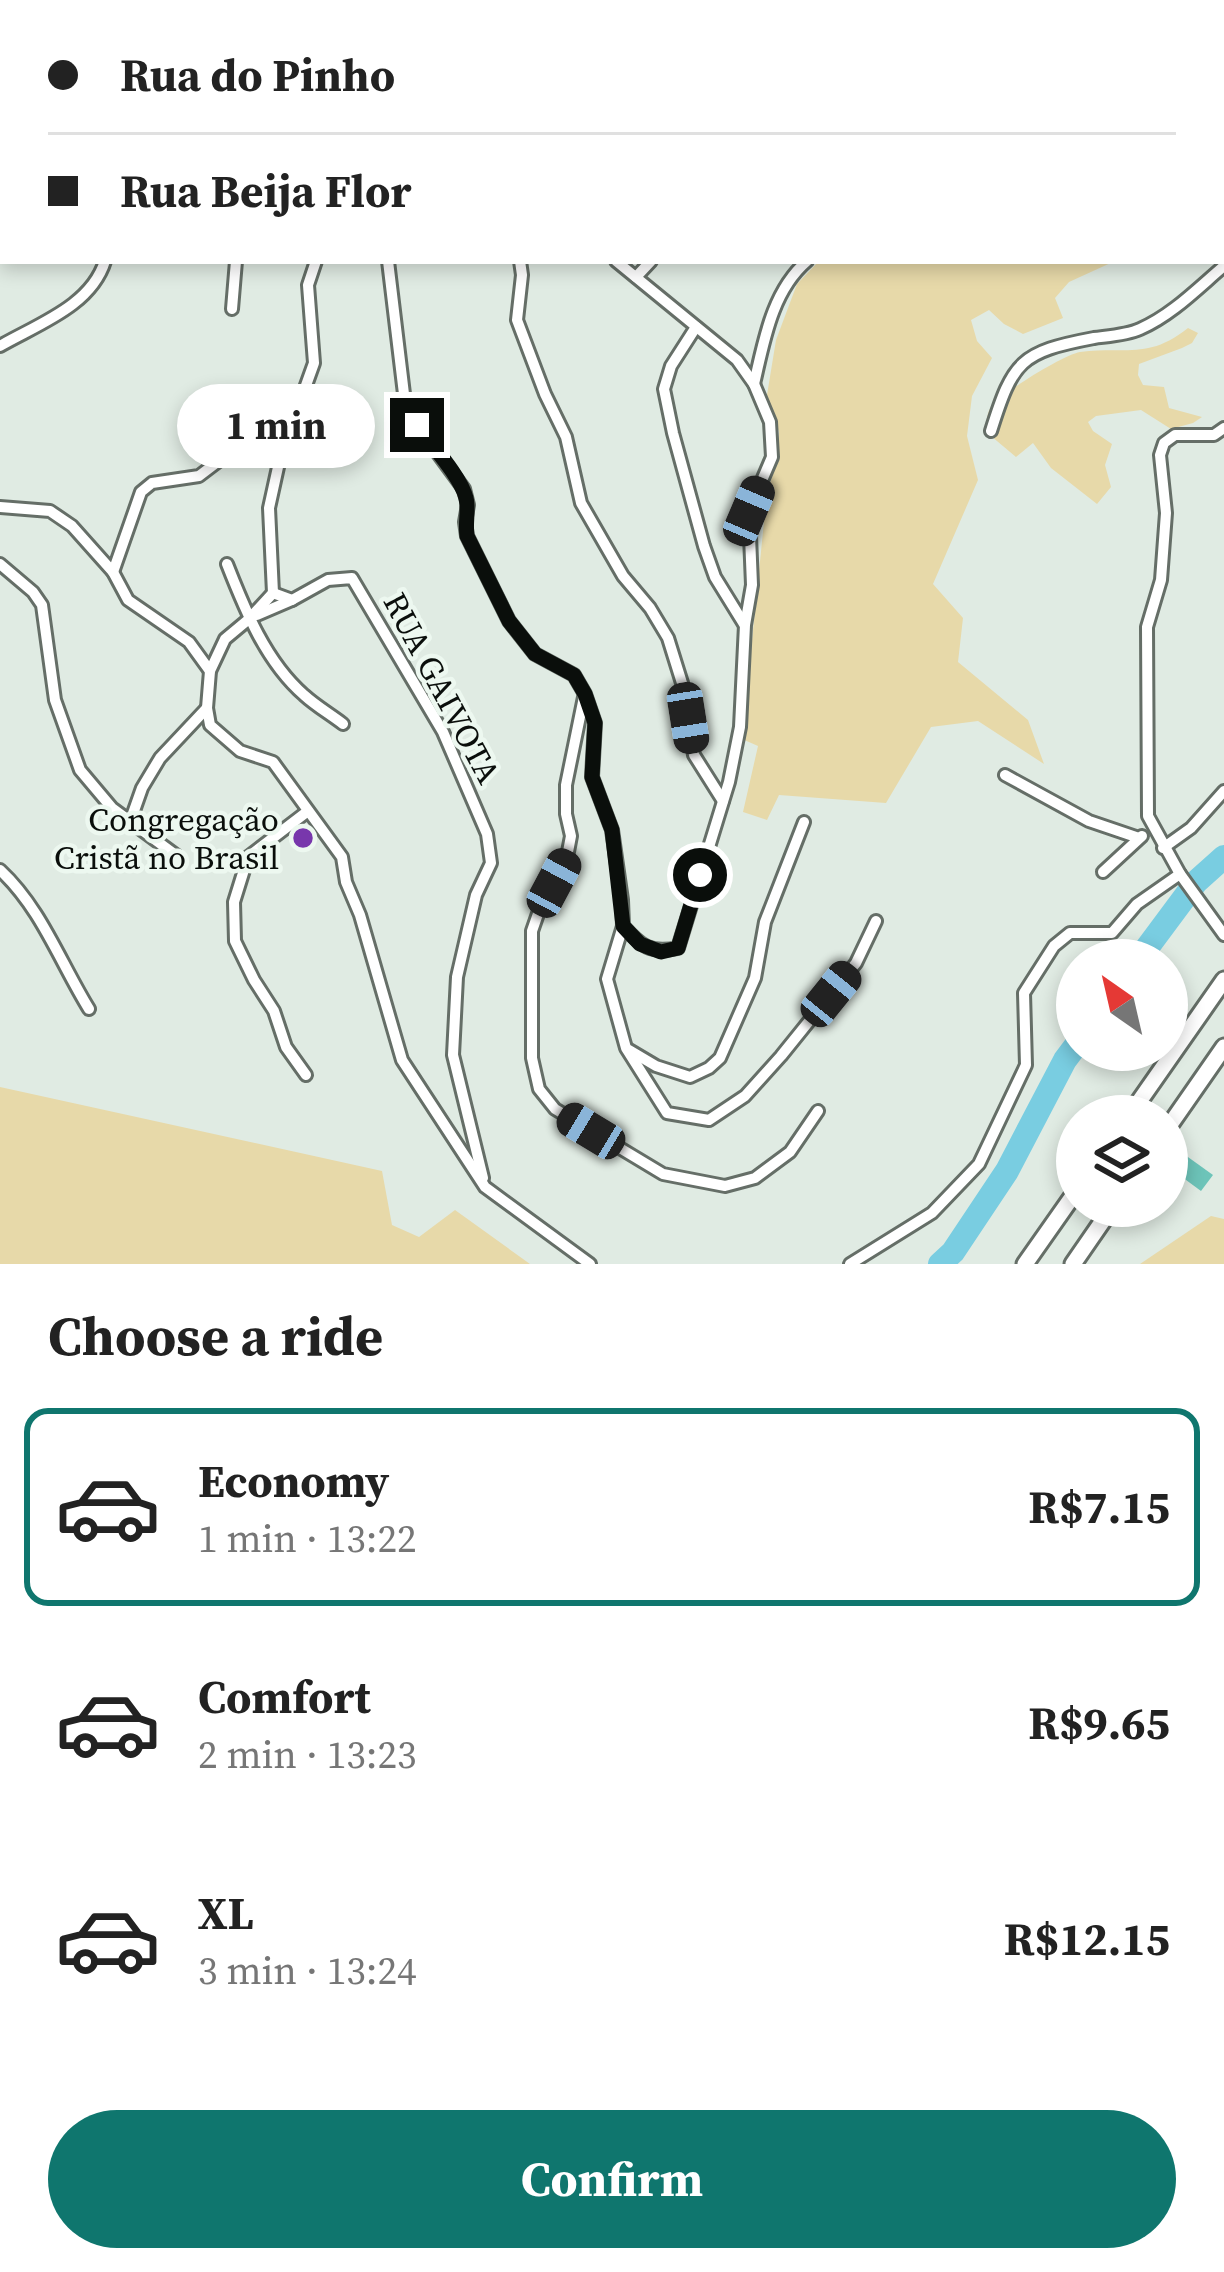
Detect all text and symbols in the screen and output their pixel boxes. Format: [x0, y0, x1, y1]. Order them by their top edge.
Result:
text: Rua do Pinho [120, 44, 395, 106]
text: Rua Beija Flor [120, 160, 411, 222]
callout: 1 min [177, 383, 375, 467]
route end [390, 398, 444, 452]
text: 1 min [225, 399, 327, 452]
car [718, 471, 780, 551]
street label: RUA GAIVOTA [373, 584, 511, 792]
car [665, 680, 711, 756]
place label: Congregação Cristã no Brasil [54, 797, 279, 880]
marker: Congregação Cristã no Brasil [290, 825, 316, 851]
car [521, 843, 587, 923]
route start [673, 848, 727, 902]
north arrow [1056, 939, 1188, 1071]
map controls [1056, 939, 1188, 1227]
car [794, 955, 868, 1033]
button: layers [1056, 1095, 1188, 1227]
car [551, 1097, 631, 1165]
text: Choose a ride [48, 1299, 383, 1373]
text: Economy [198, 1450, 389, 1512]
icon: car [54, 1453, 162, 1561]
text: R$7.15 [1028, 1476, 1170, 1538]
text: 1 min · 13:22 [198, 1512, 417, 1565]
text: Comfort [198, 1666, 371, 1728]
icon: car [54, 1669, 162, 1777]
text: R$9.65 [1028, 1692, 1170, 1754]
text: 2 min · 13:23 [198, 1728, 417, 1781]
text: XL [198, 1882, 254, 1944]
icon: car [54, 1885, 162, 1993]
text: R$12.15 [1004, 1908, 1170, 1970]
text: 3 min · 13:24 [198, 1944, 417, 1997]
button: Confirm [48, 2110, 1176, 2248]

